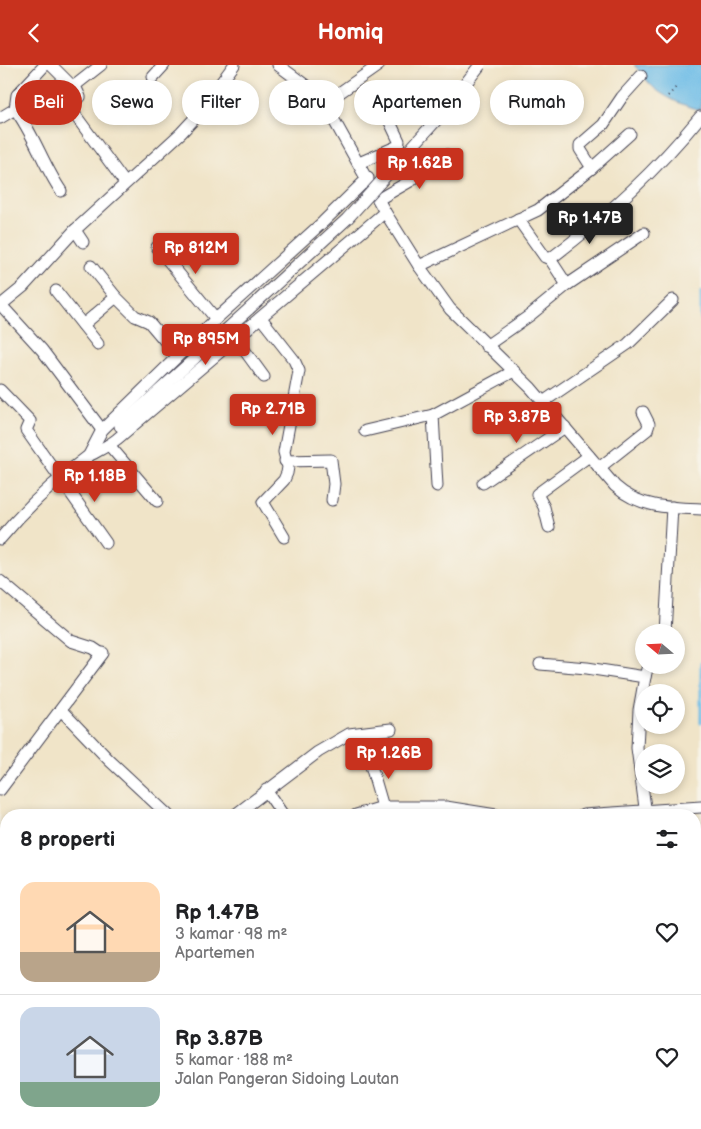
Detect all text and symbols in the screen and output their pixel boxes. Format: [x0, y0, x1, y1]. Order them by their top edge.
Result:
icon: back [20, 19, 48, 47]
text: Homiq [318, 19, 383, 46]
icon: heart [653, 19, 681, 47]
chip: Beli [15, 80, 82, 125]
chip: Sewa [92, 80, 172, 125]
chip: Filter [182, 80, 259, 125]
chip: Baru [269, 80, 344, 125]
chip: Apartemen [354, 80, 480, 125]
chip: Rumah [490, 80, 584, 125]
pin: Rp 1.62B [368, 147, 472, 190]
text: Rp 1.62B [387, 154, 453, 173]
pin: Rp 1.47B [538, 203, 642, 245]
text: Rp 1.47B [558, 209, 622, 228]
pin: Rp 812M [150, 233, 242, 275]
text: Rp 812M [164, 239, 228, 258]
pin: Rp 895M [160, 323, 252, 366]
text: Rp 895M [173, 330, 239, 349]
pin: Rp 2.71B [221, 393, 325, 436]
text: Rp 2.71B [241, 400, 305, 419]
pin: Rp 3.87B [465, 401, 569, 444]
text: Rp 3.87B [483, 408, 551, 427]
pin: Rp 1.18B [43, 461, 147, 503]
text: Rp 1.18B [64, 467, 126, 486]
north arrow [635, 624, 685, 674]
map controls [635, 624, 685, 794]
button: locate [635, 684, 685, 734]
pin: Rp 1.26B [337, 737, 441, 780]
text: Rp 1.26B [356, 744, 422, 763]
button: layers [635, 744, 685, 794]
icon: filters [653, 825, 681, 853]
text: 8 properti [20, 827, 115, 852]
text: Rp 1.47B [175, 900, 259, 925]
icon: home [60, 902, 120, 962]
icon: heart [653, 918, 681, 946]
text: 3 kamar · 98 m² [175, 925, 287, 944]
text: Apartemen [175, 944, 255, 963]
text: Rp 3.87B [175, 1026, 263, 1051]
icon: home [60, 1027, 120, 1087]
icon: heart [653, 1043, 681, 1071]
text: 5 kamar · 188 m² [175, 1051, 293, 1070]
text: Jalan Pangeran Sidoing Lautan [175, 1070, 399, 1089]

